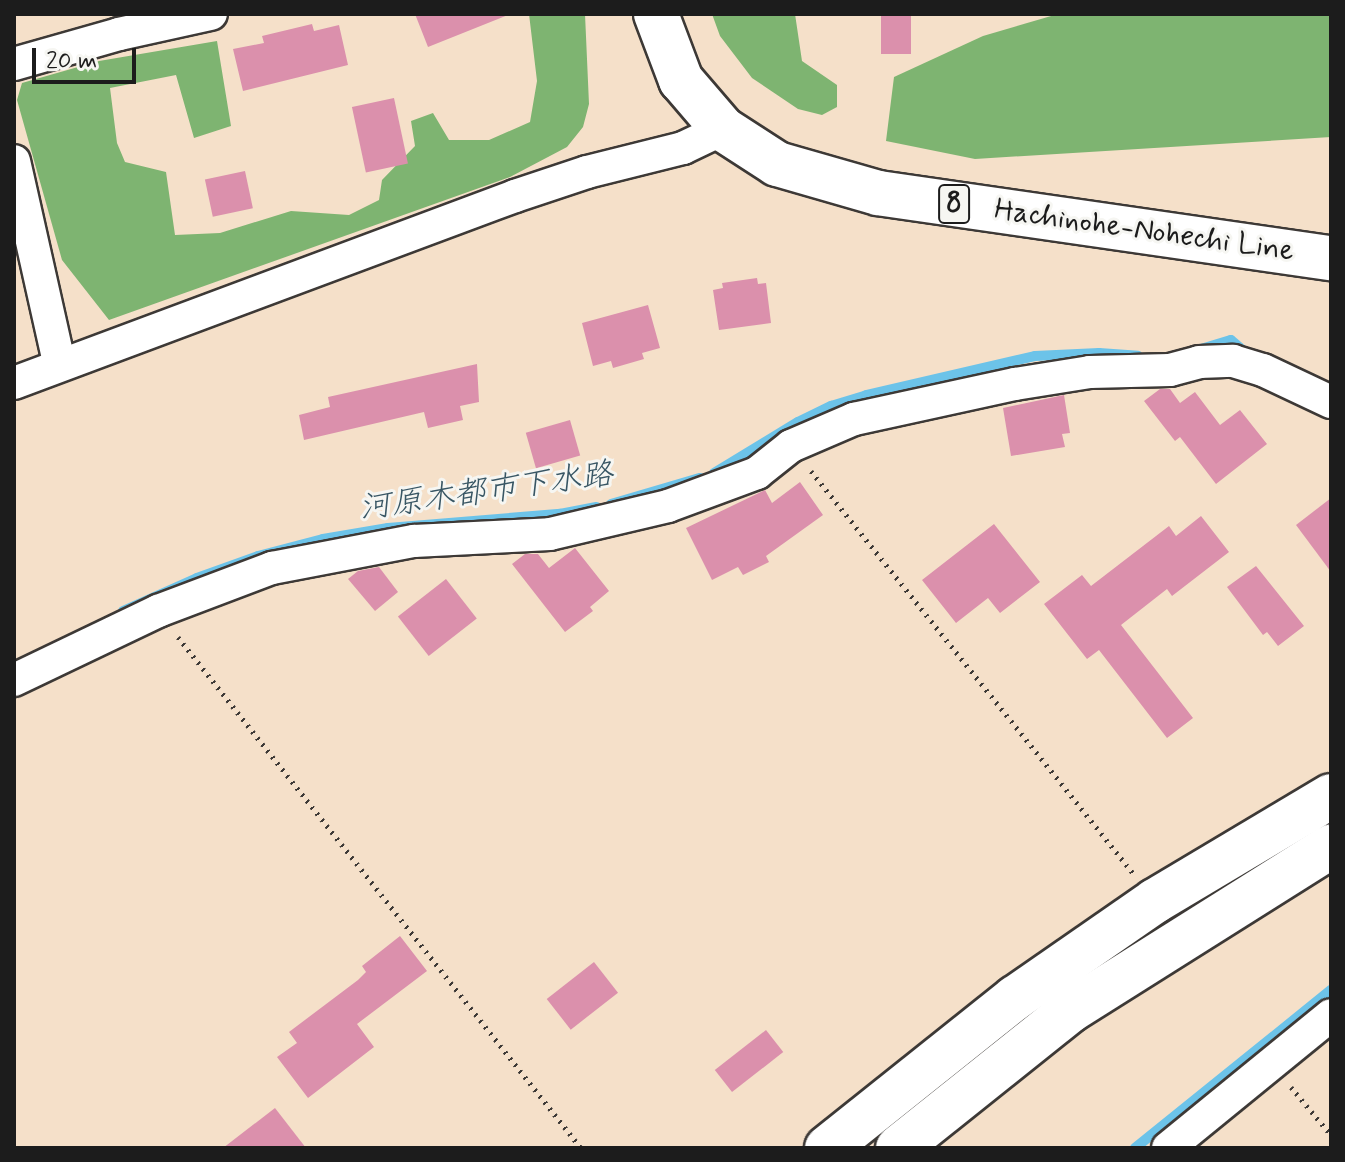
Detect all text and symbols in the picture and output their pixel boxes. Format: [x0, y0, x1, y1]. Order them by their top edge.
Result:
scale bar [36, 32, 140, 82]
text: 20 m [46, 46, 97, 77]
road number: 8 [938, 180, 970, 228]
street label: Hachinohe-Nohechi Line [992, 192, 1296, 270]
water label: 河原木都市下水路 [357, 455, 615, 529]

